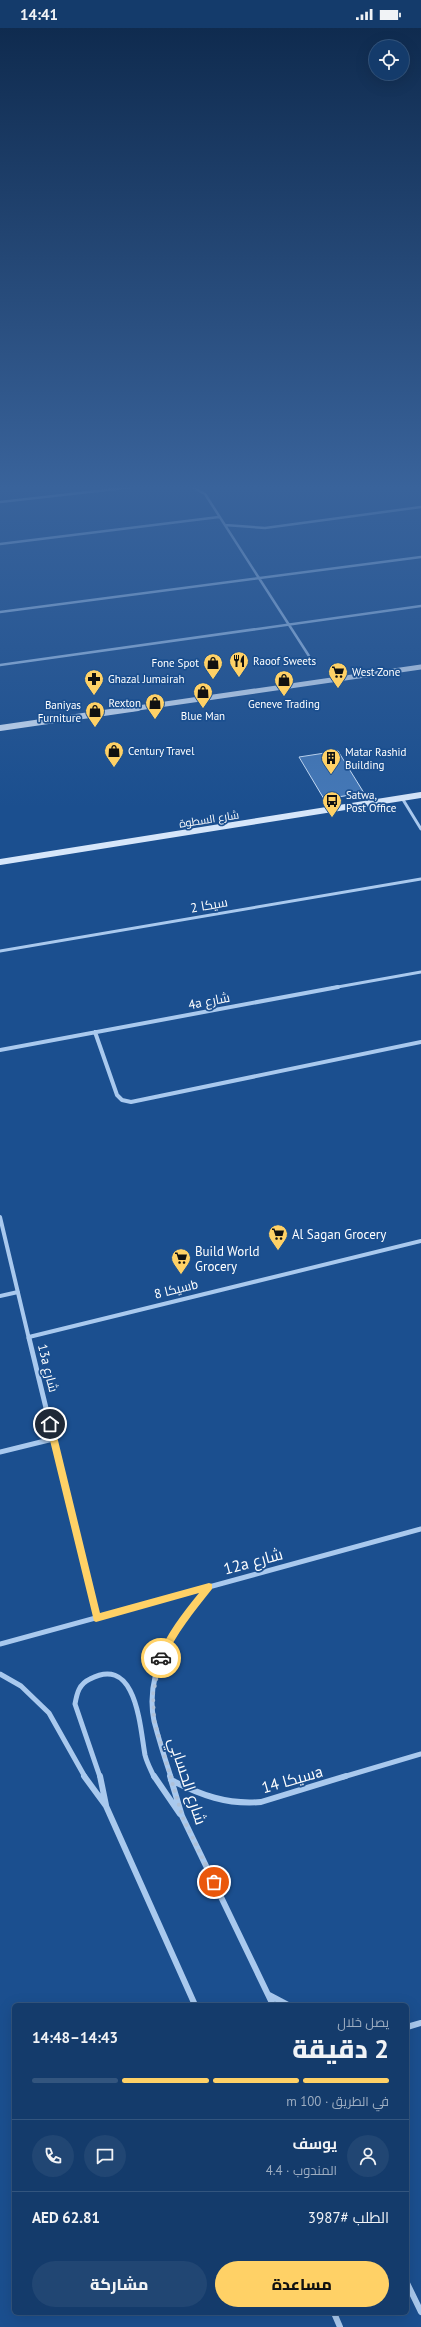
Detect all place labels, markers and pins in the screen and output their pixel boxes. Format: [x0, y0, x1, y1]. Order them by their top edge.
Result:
restaurant icon: Raoof Sweets [228, 650, 250, 678]
shop icon: Fone Spot [202, 652, 224, 680]
place label: Raoof Sweets [253, 654, 317, 668]
place label: Fone Spot [151, 656, 199, 670]
supermarket icon: West Zone [327, 661, 349, 689]
place label: West Zone [352, 665, 401, 679]
pharmacy icon: Ghazal Jumairah [83, 668, 105, 696]
shop icon: Geneve Trading [273, 669, 295, 697]
place label: Ghazal Jumairah [108, 672, 184, 686]
shop icon: Blue Man [192, 681, 214, 709]
shop icon: Rexton [144, 692, 166, 720]
place label: Rexton [108, 696, 141, 710]
place label: Geneve Trading [248, 697, 320, 711]
place label: Baniyas Furniture [38, 698, 81, 725]
shop icon: Baniyas Furniture [84, 700, 106, 728]
place label: Blue Man [181, 709, 225, 723]
shop icon: Century Travel [103, 740, 125, 768]
place label: Century Travel [128, 744, 195, 758]
place label: Matar Rashid Building [345, 745, 407, 772]
building icon: Matar Rashid Building [320, 747, 342, 775]
place label: Satwa, Post Office [346, 788, 397, 815]
bus stop icon: Satwa, Post Office [321, 790, 343, 818]
supermarket icon: Al Sagan Grocery [267, 1223, 289, 1251]
place label: Al Sagan Grocery [292, 1226, 386, 1243]
place label: Build World Grocery [195, 1243, 260, 1275]
supermarket icon: Build World Grocery [170, 1247, 192, 1275]
pin [33, 1407, 67, 1441]
pin [197, 1865, 231, 1899]

